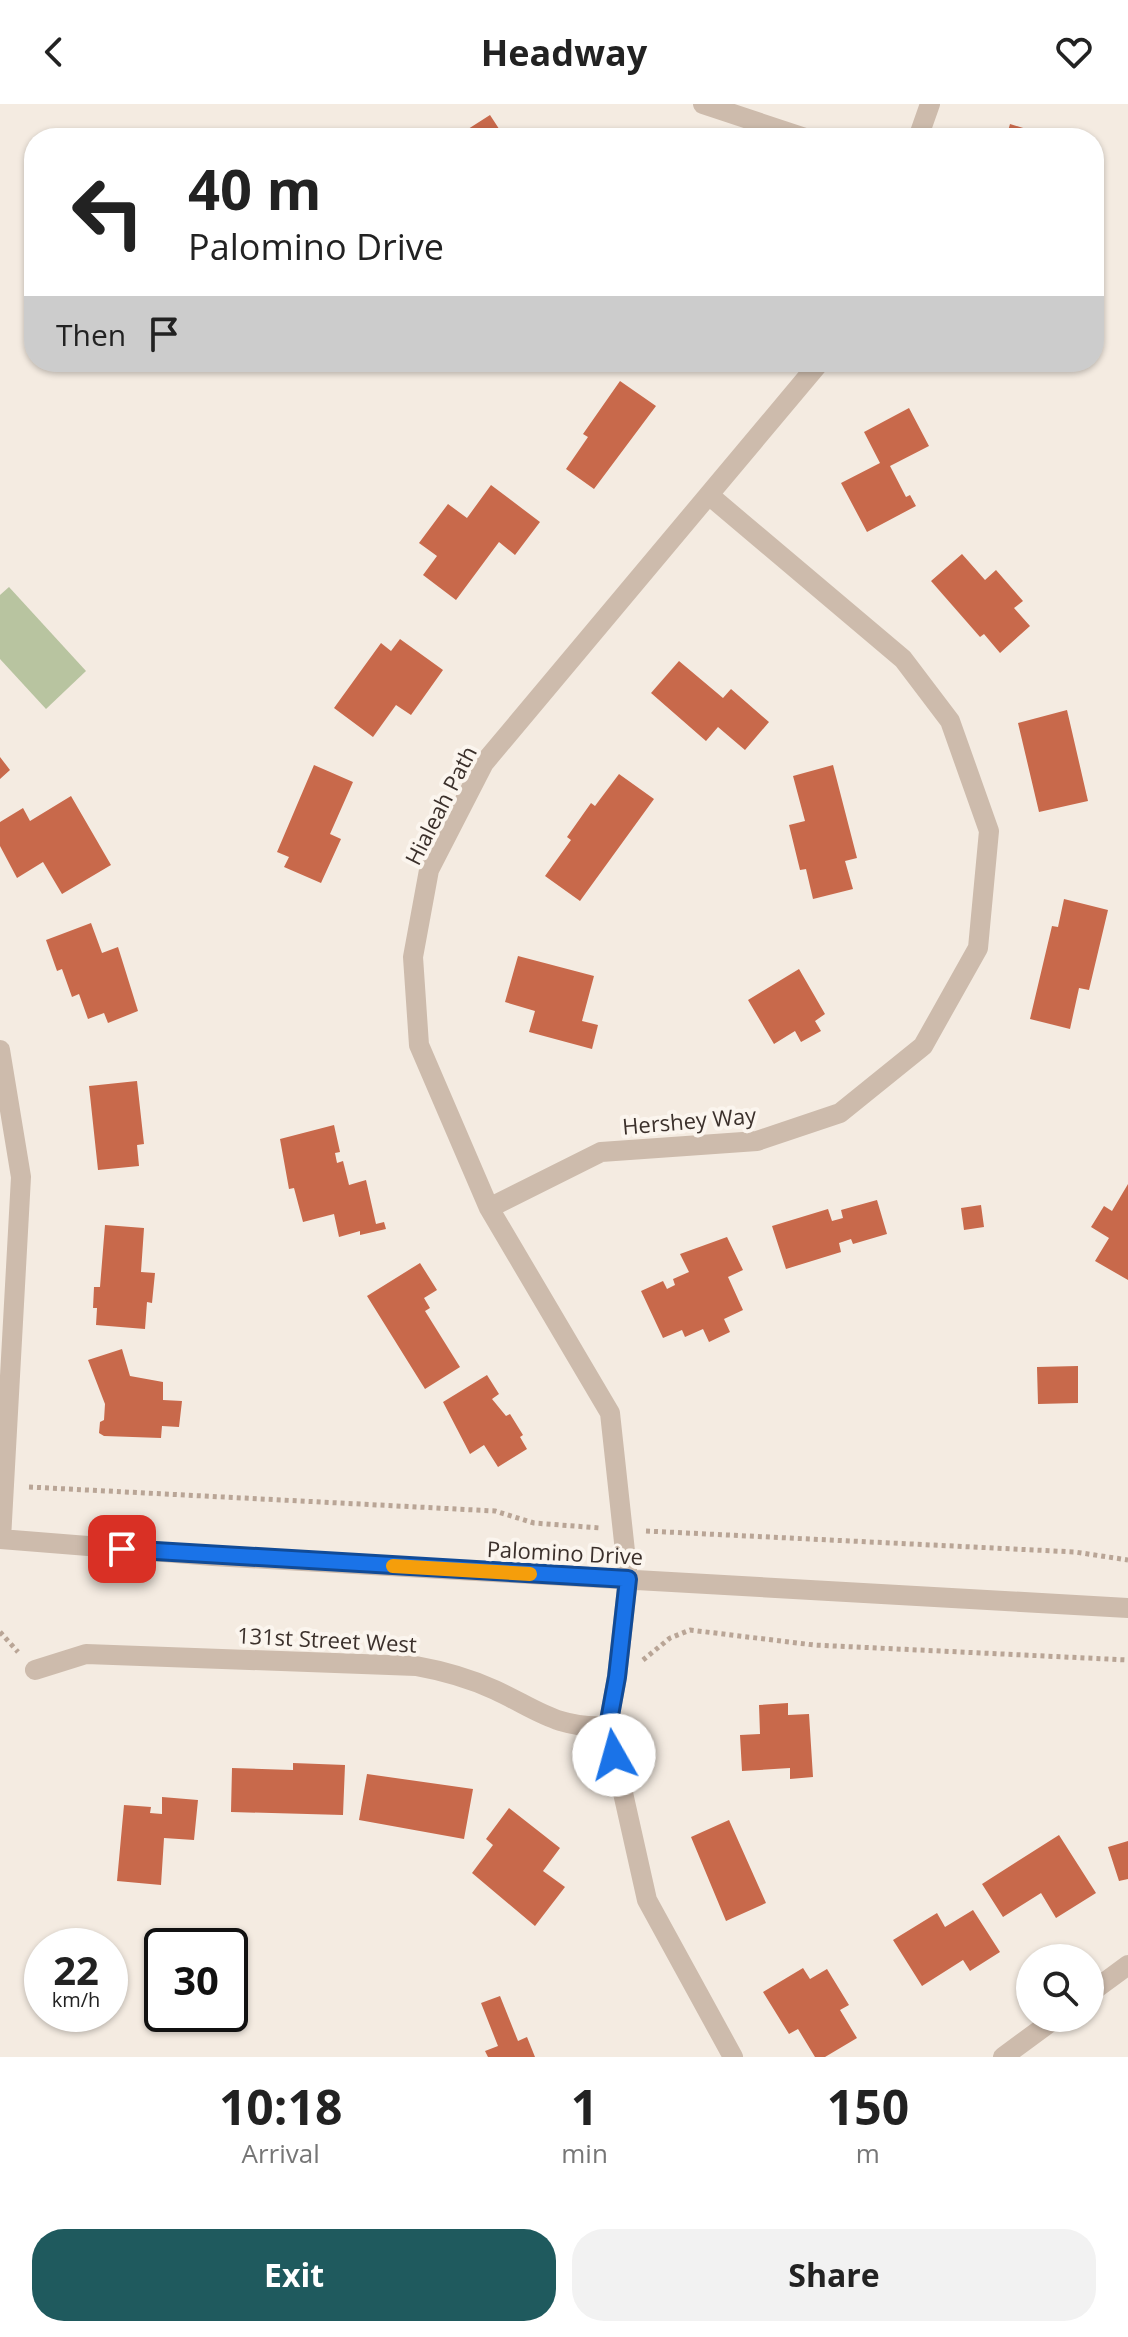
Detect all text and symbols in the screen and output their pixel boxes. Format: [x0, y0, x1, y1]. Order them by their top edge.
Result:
text: Headway [481, 28, 647, 77]
icon: back [32, 30, 76, 74]
icon: heart [1052, 30, 1096, 74]
text: 40 m [188, 150, 322, 226]
icon: left [56, 160, 160, 264]
text: Palomino Drive [188, 222, 444, 271]
icon: arrive [142, 312, 186, 356]
text: Then [56, 314, 126, 355]
street label: Hialeah Path [397, 740, 483, 870]
street label: Hershey Way [621, 1099, 758, 1141]
pin [88, 1515, 156, 1583]
icon: arrive [100, 1527, 144, 1571]
street label: Palomino Drive [486, 1533, 644, 1571]
street label: 131st Street West [236, 1619, 418, 1659]
position arrow [572, 1713, 656, 1797]
speed limit sign: 30 [144, 1928, 248, 2032]
text: 22 [53, 1942, 99, 1997]
map controls [1016, 1944, 1104, 2032]
button: search [1016, 1944, 1104, 2032]
text: km/h [52, 1986, 100, 2013]
text: 10:18 [219, 2074, 342, 2139]
text: 1 [571, 2074, 598, 2139]
text: 150 [827, 2074, 909, 2139]
text: Arrival [241, 2135, 320, 2171]
text: min [561, 2135, 608, 2171]
text: m [856, 2135, 880, 2171]
button: Exit [32, 2229, 556, 2321]
button: Share [572, 2229, 1096, 2321]

